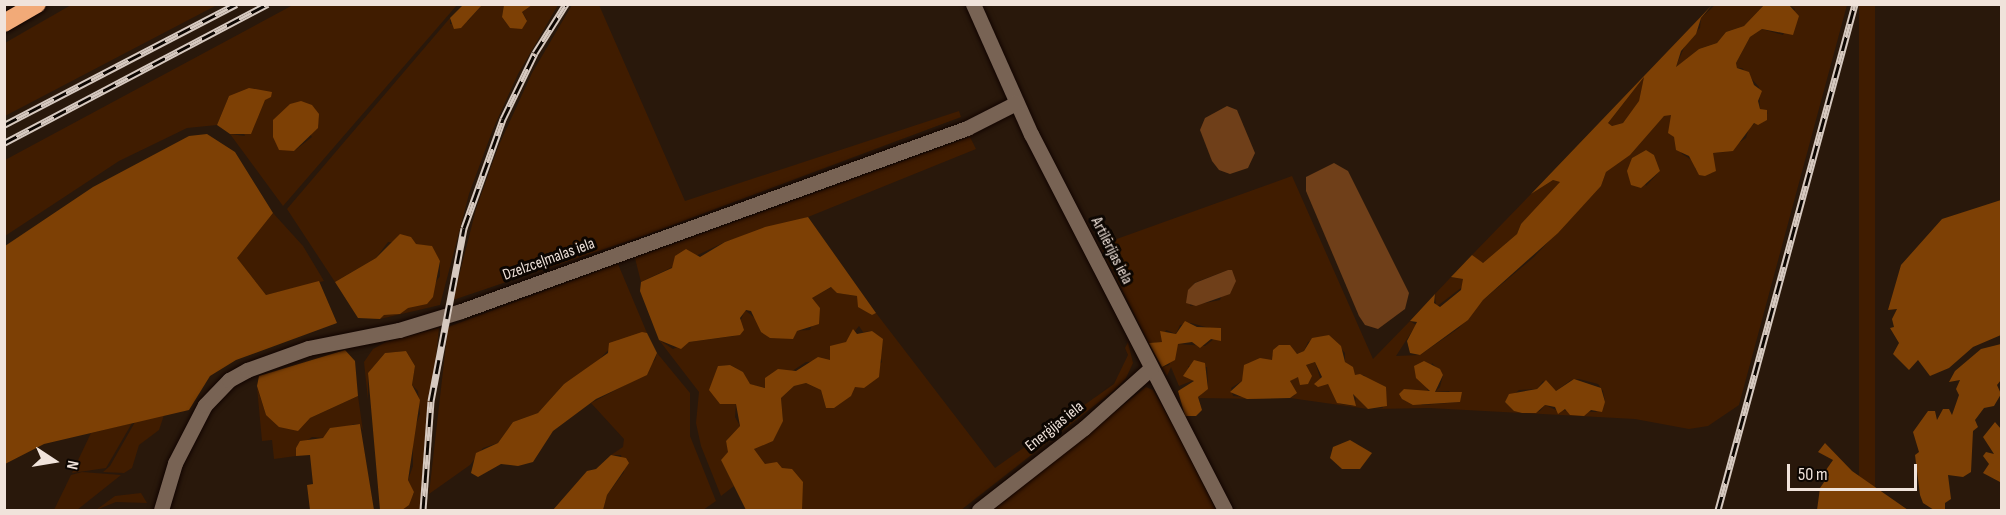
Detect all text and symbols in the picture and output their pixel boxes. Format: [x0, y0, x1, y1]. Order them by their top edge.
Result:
street label: Artilērijas iela [1086, 214, 1136, 288]
street label: Dzelzceļmalas iela [500, 234, 598, 286]
street label: Enerģijas iela [1022, 398, 1088, 456]
north arrow [24, 431, 84, 491]
scale bar [1790, 452, 1920, 490]
text: N [62, 459, 82, 471]
text: 50 m [1798, 464, 1828, 485]

